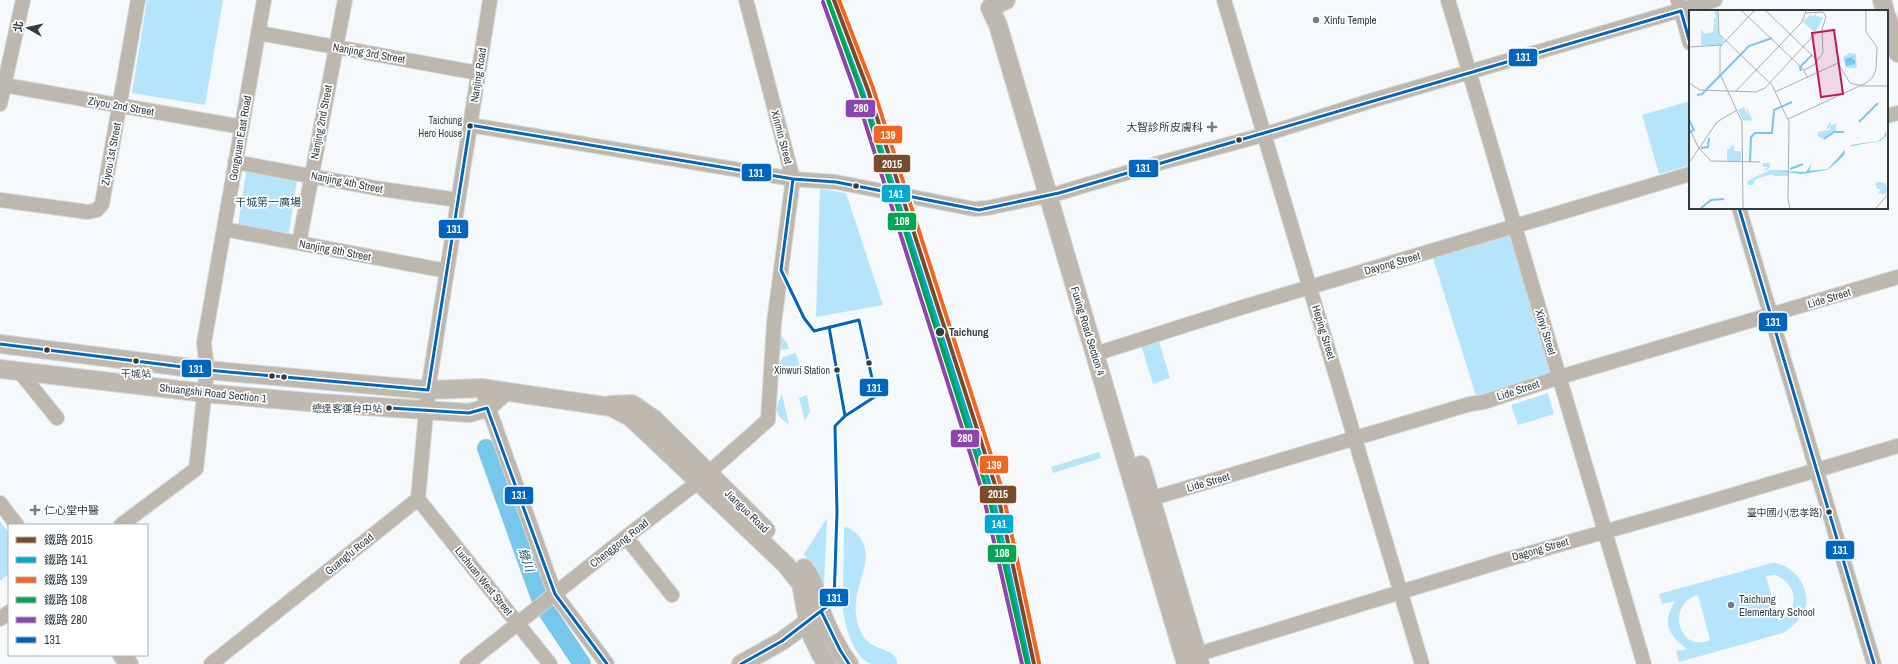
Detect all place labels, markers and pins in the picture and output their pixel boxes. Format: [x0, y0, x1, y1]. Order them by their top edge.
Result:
place label: Xinfu Temple [1324, 13, 1377, 27]
marker: Xinfu Temple [1311, 15, 1321, 25]
place label: Taichung Hero House [418, 114, 462, 140]
place label: 大智診所皮膚科 [1126, 120, 1203, 134]
marker: Taichung Hero House [465, 121, 475, 131]
marker: 大智診所皮膚科 [1206, 121, 1218, 133]
unlabelled marker [1234, 135, 1244, 145]
unlabelled marker [851, 181, 861, 191]
place label: Taichung [949, 325, 989, 339]
marker: Taichung [934, 326, 946, 338]
unlabelled marker [42, 345, 52, 355]
marker: 干城站 [131, 356, 141, 366]
unlabelled marker [864, 358, 874, 368]
place label: Xinwuri Station [774, 364, 830, 377]
marker: Xinwuri Station [832, 365, 842, 375]
place label: 干城站 [121, 367, 151, 380]
unlabelled marker [267, 371, 277, 381]
unlabelled marker [279, 372, 289, 382]
place label: 總達客運台中站 [312, 402, 382, 415]
marker: 總達客運台中站 [384, 403, 394, 413]
place label: 仁心堂中醫 [44, 503, 99, 517]
marker: 仁心堂中醫 [29, 504, 41, 516]
place label: 臺中國小(忠孝路) [1747, 506, 1822, 519]
marker: 臺中國小(忠孝路) [1824, 507, 1834, 517]
place label: Taichung Elementary School [1739, 592, 1815, 619]
marker: Taichung Elementary School [1726, 600, 1736, 610]

